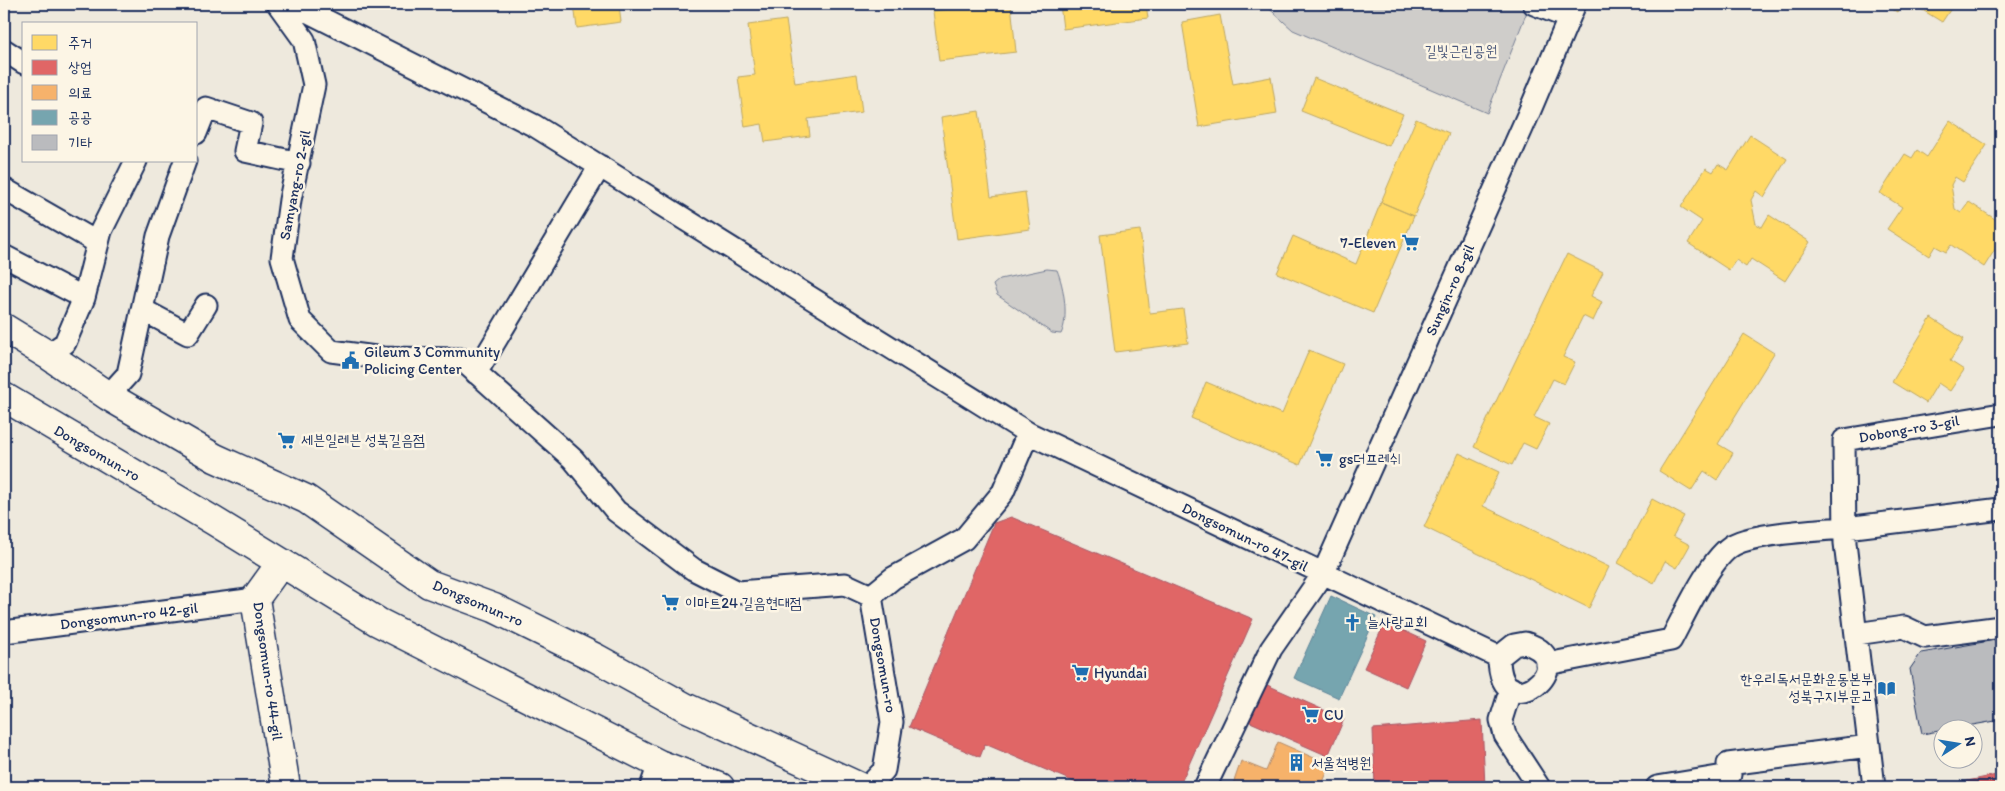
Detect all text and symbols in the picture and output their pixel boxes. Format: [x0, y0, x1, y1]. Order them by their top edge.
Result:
legend [22, 22, 198, 162]
text: 주거 [68, 34, 92, 52]
park label: 길빛근린공원 [1425, 42, 1497, 60]
text: 상업 [68, 58, 92, 76]
text: 의료 [68, 84, 92, 102]
text: 공공 [68, 108, 92, 126]
street label: Samyang-ro 2-gil [275, 128, 315, 242]
text: 기타 [68, 134, 92, 152]
supermarket icon: 7-Eleven [1400, 233, 1420, 253]
place label: 7-Eleven [1340, 234, 1396, 252]
street label: Sungin-ro 8-gil [1422, 241, 1478, 338]
place label: Gileum 3 Community Policing Center [364, 343, 500, 378]
public building icon: Gileum 3 Community Policing Center [340, 351, 360, 371]
street label: Dobong-ro 3-gil [1857, 411, 1961, 447]
street label: Dongsomun-ro [51, 421, 143, 485]
supermarket icon: 세븐일레븐 성북길음점 [277, 430, 297, 450]
place label: 세븐일레븐 성북길음점 [301, 431, 425, 449]
supermarket icon: gs더프레쉬 [1315, 449, 1335, 469]
place label: gs더프레쉬 [1339, 450, 1402, 468]
street label: Dongsomun-ro 47-gil [1179, 499, 1312, 576]
street label: Dongsomun-ro [430, 576, 526, 630]
supermarket icon: 이마트24 길음현대점 [661, 593, 681, 613]
place label: 이마트24 길음현대점 [685, 594, 802, 612]
street label: Dongsomun-ro 42-gil [59, 599, 200, 633]
street label: Dongsomun-ro 44-gil [249, 600, 287, 742]
church icon: 늘사랑교회 [1343, 612, 1363, 632]
place label: 늘사랑교회 [1367, 613, 1427, 631]
street label: Dongsomun-ro [866, 616, 900, 714]
supermarket icon: Hyundai [1070, 663, 1090, 683]
place label: Hyundai [1094, 664, 1147, 682]
place label: 한우리독서문화운동본부 성북구지부문고 [1740, 670, 1873, 705]
library icon: 한우리독서문화운동본부 성북구지부문고 [1877, 678, 1897, 698]
supermarket icon: CU [1300, 705, 1320, 725]
place label: CU [1324, 706, 1344, 724]
north arrow [1932, 718, 1982, 768]
text: N [1961, 735, 1980, 748]
building icon: 서울척병원 [1287, 753, 1307, 773]
place label: 서울척병원 [1311, 754, 1371, 772]

